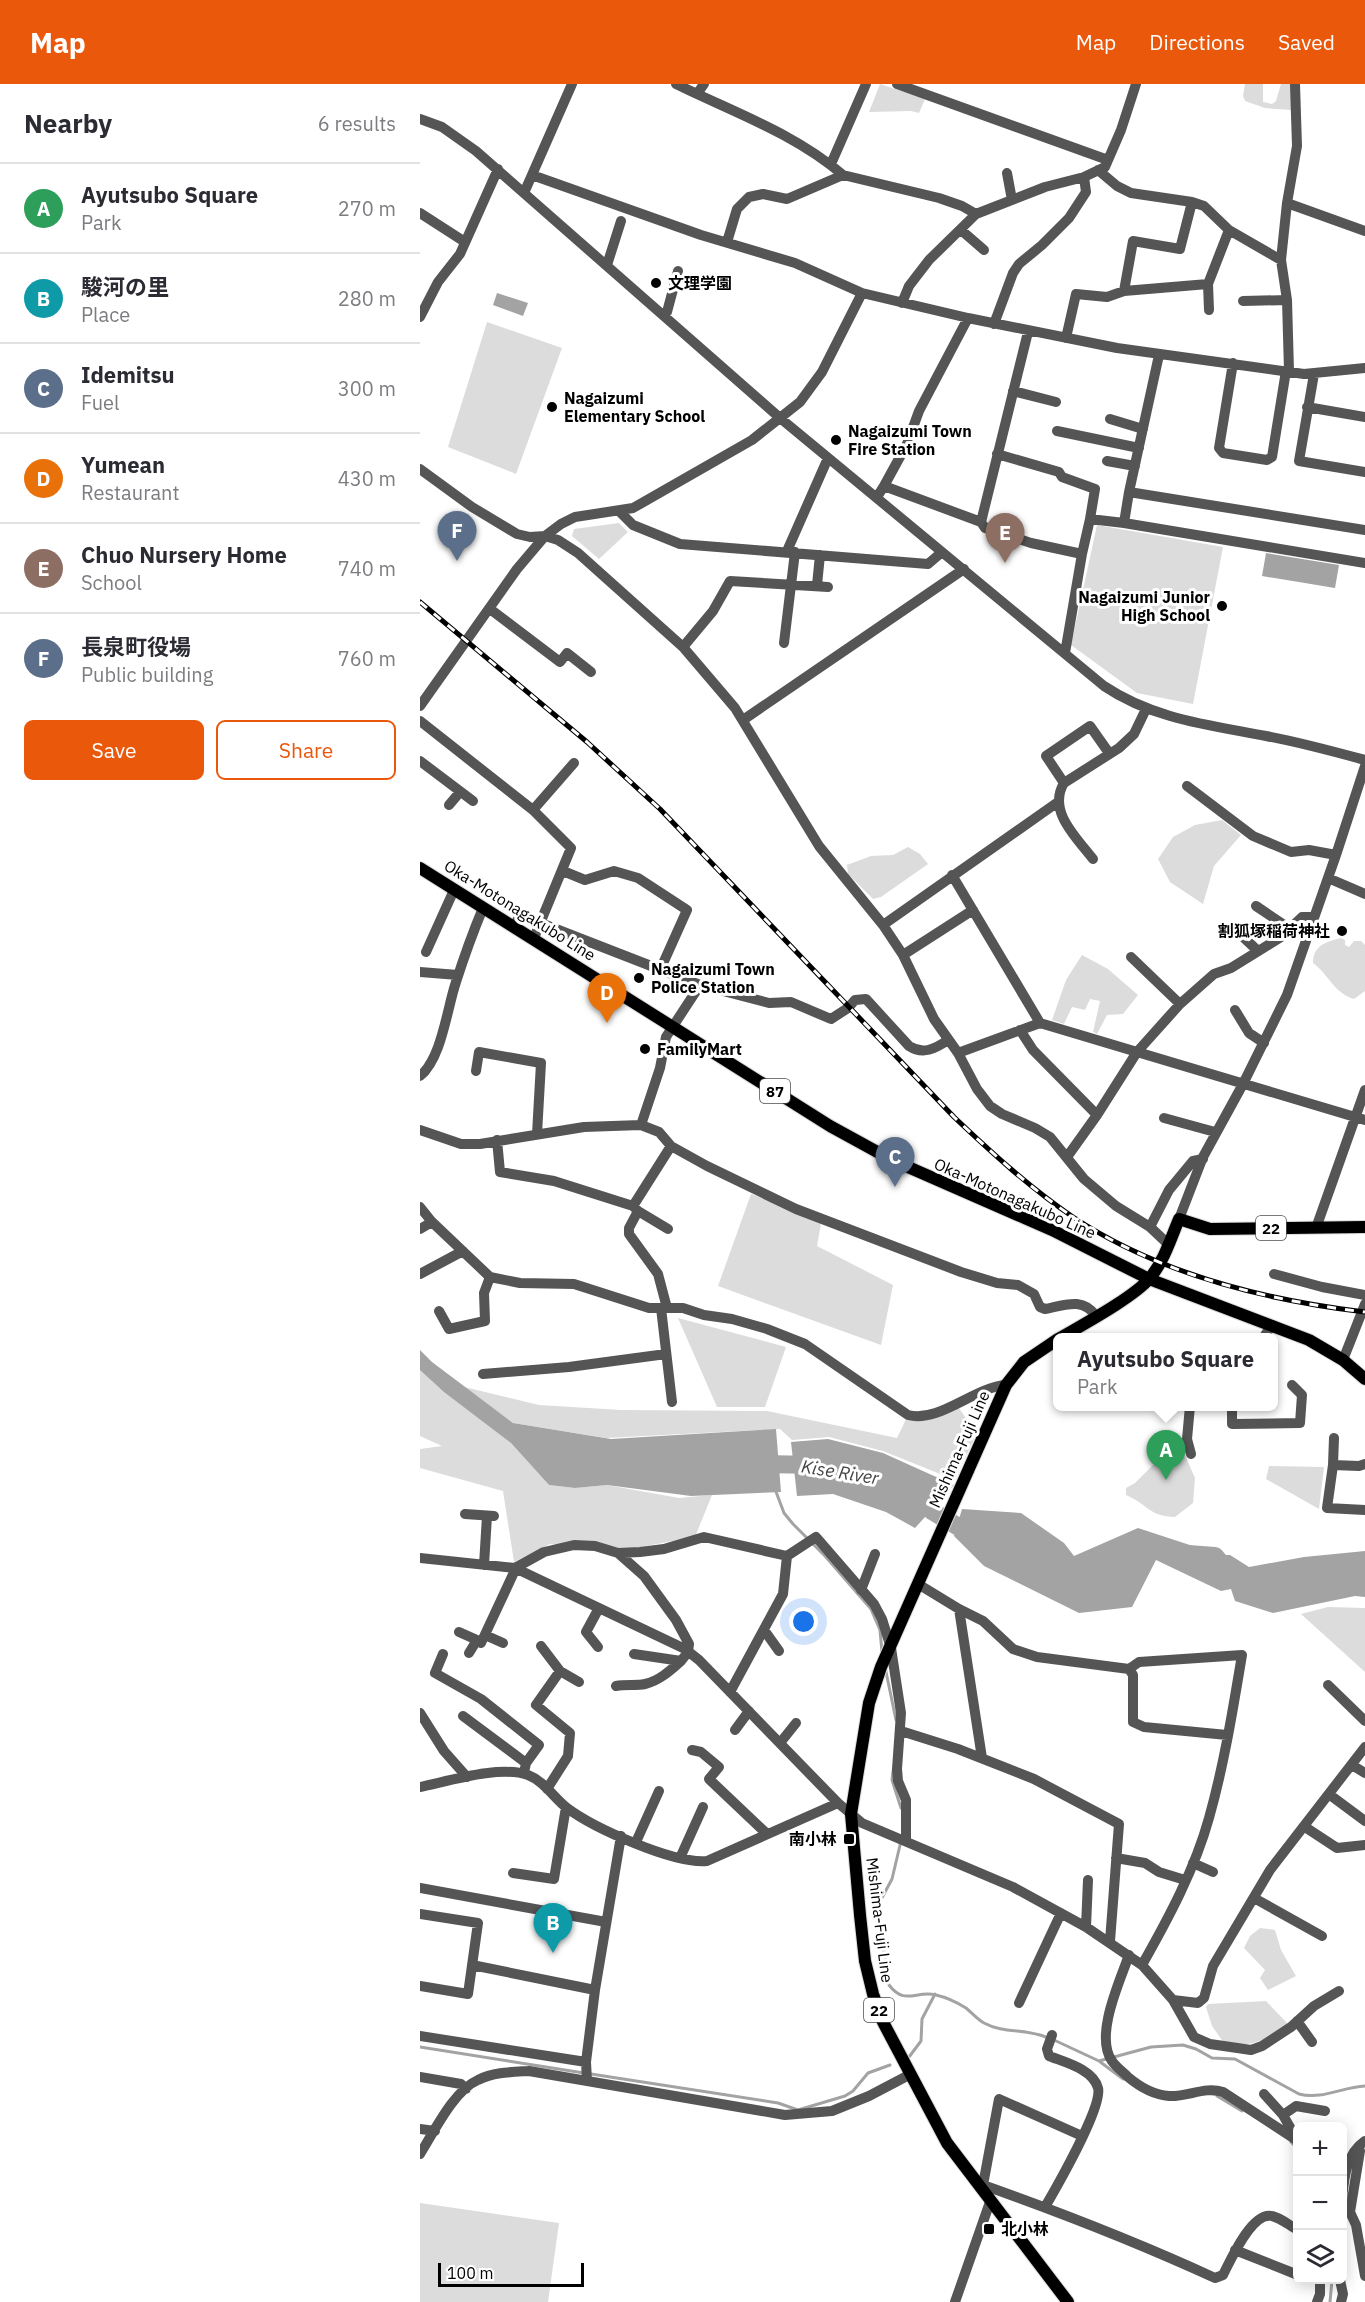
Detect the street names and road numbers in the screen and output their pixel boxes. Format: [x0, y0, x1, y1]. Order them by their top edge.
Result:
street label: Oka-Motonagakubo Line [441, 855, 600, 965]
road number: 87 [760, 1079, 790, 1103]
street label: Oka-Motonagakubo Line [931, 1153, 1099, 1243]
road number: 22 [1256, 1216, 1286, 1240]
street label: Mishima-Fuji Line [924, 1387, 994, 1511]
street label: Mishima-Fuji Line [862, 1856, 898, 1984]
road number: 22 [864, 1998, 894, 2022]

